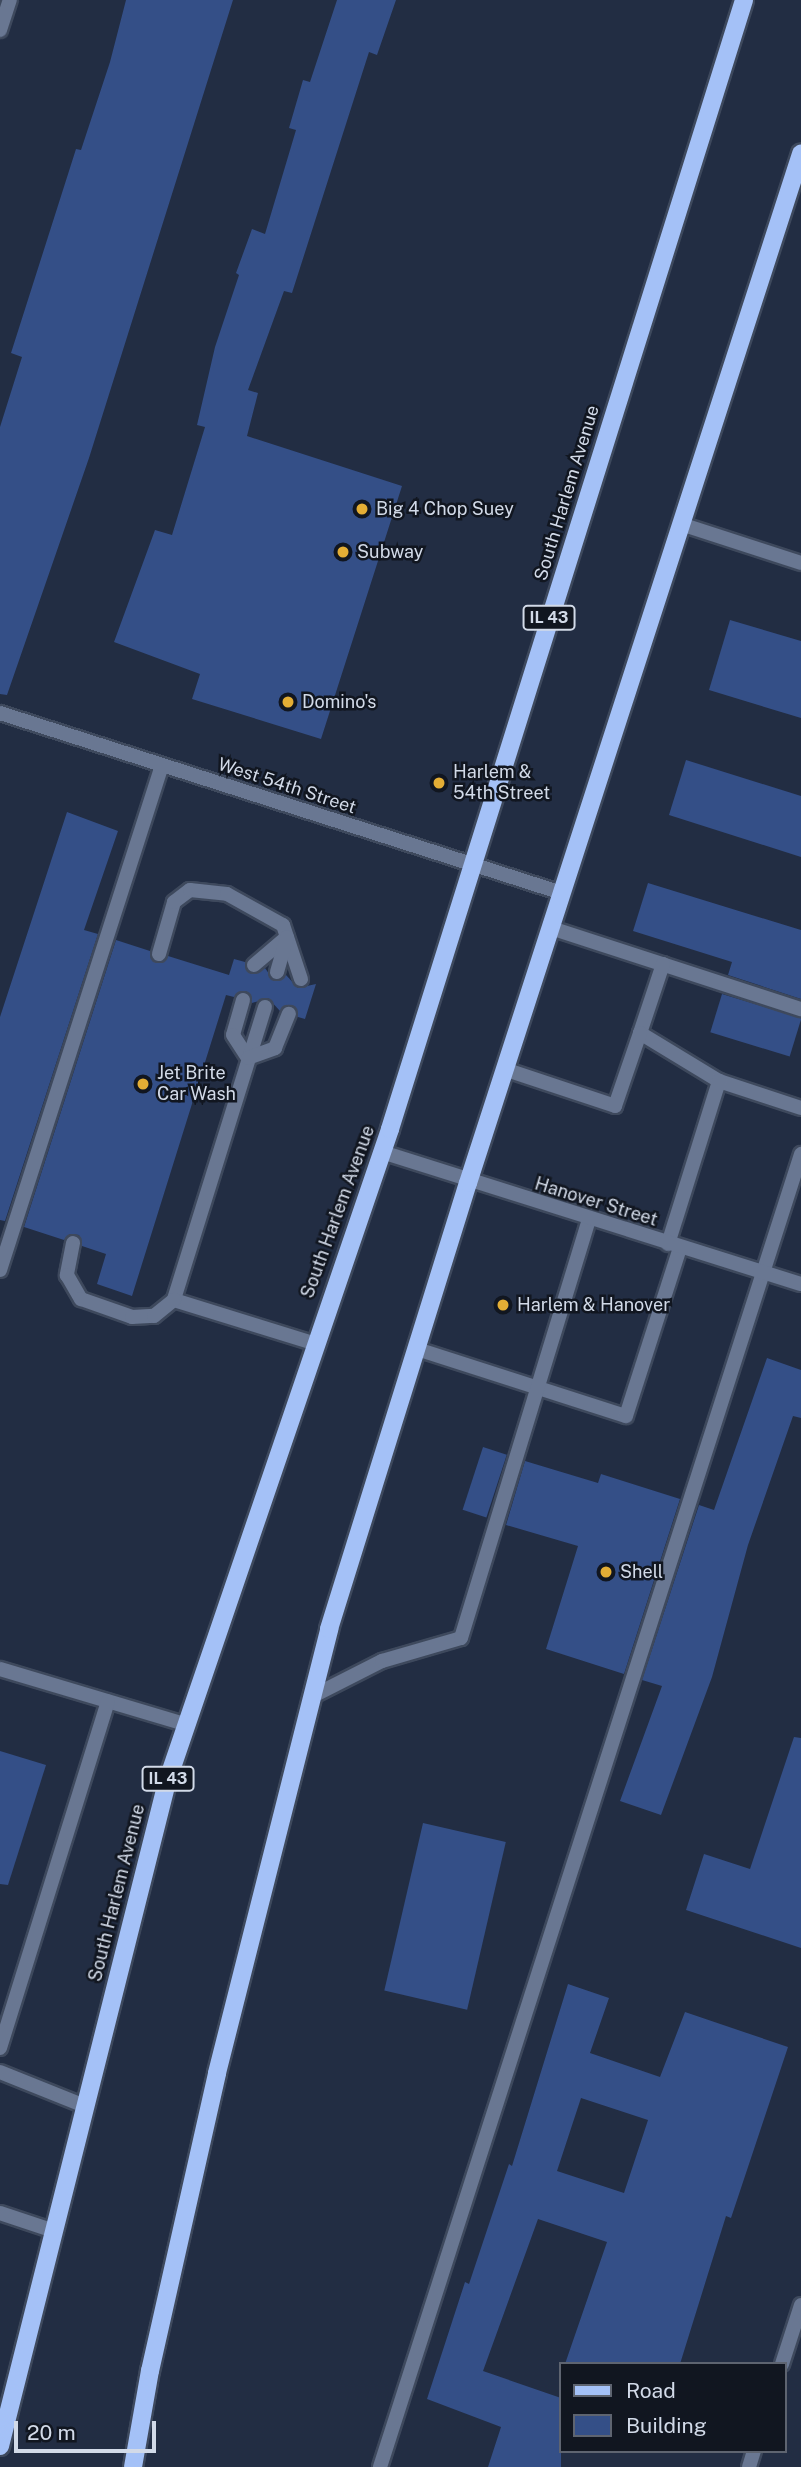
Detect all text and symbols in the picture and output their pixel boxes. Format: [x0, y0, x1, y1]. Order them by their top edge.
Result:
street label: South Harlem Avenue [530, 403, 604, 583]
place label: Big 4 Chop Suey [376, 498, 514, 520]
marker: Big 4 Chop Suey [354, 501, 370, 517]
place label: Subway [357, 541, 423, 563]
marker: Subway [335, 544, 351, 560]
road number: IL 43 [521, 606, 577, 631]
place label: Domino's [302, 691, 376, 713]
marker: Domino's [280, 694, 296, 710]
street label: West 54th Street [215, 753, 359, 819]
place label: Harlem & 54th Street [453, 762, 550, 804]
marker: Harlem & 54th Street [431, 775, 447, 791]
place label: Jet Brite Car Wash [157, 1063, 236, 1106]
marker: Jet Brite Car Wash [135, 1076, 151, 1092]
street label: South Harlem Avenue [297, 1123, 379, 1301]
street label: Hanover Street [532, 1173, 660, 1231]
place label: Harlem & Hanover [517, 1294, 670, 1316]
marker: Harlem & Hanover [495, 1297, 511, 1313]
place label: Shell [620, 1561, 663, 1583]
marker: Shell [598, 1564, 614, 1580]
road number: IL 43 [140, 1766, 196, 1792]
street label: South Harlem Avenue [84, 1802, 150, 1984]
legend [560, 2362, 787, 2453]
text: Road [626, 2378, 676, 2403]
scale bar [18, 2408, 159, 2452]
text: Building [626, 2413, 707, 2438]
text: 20 m [27, 2420, 76, 2445]

